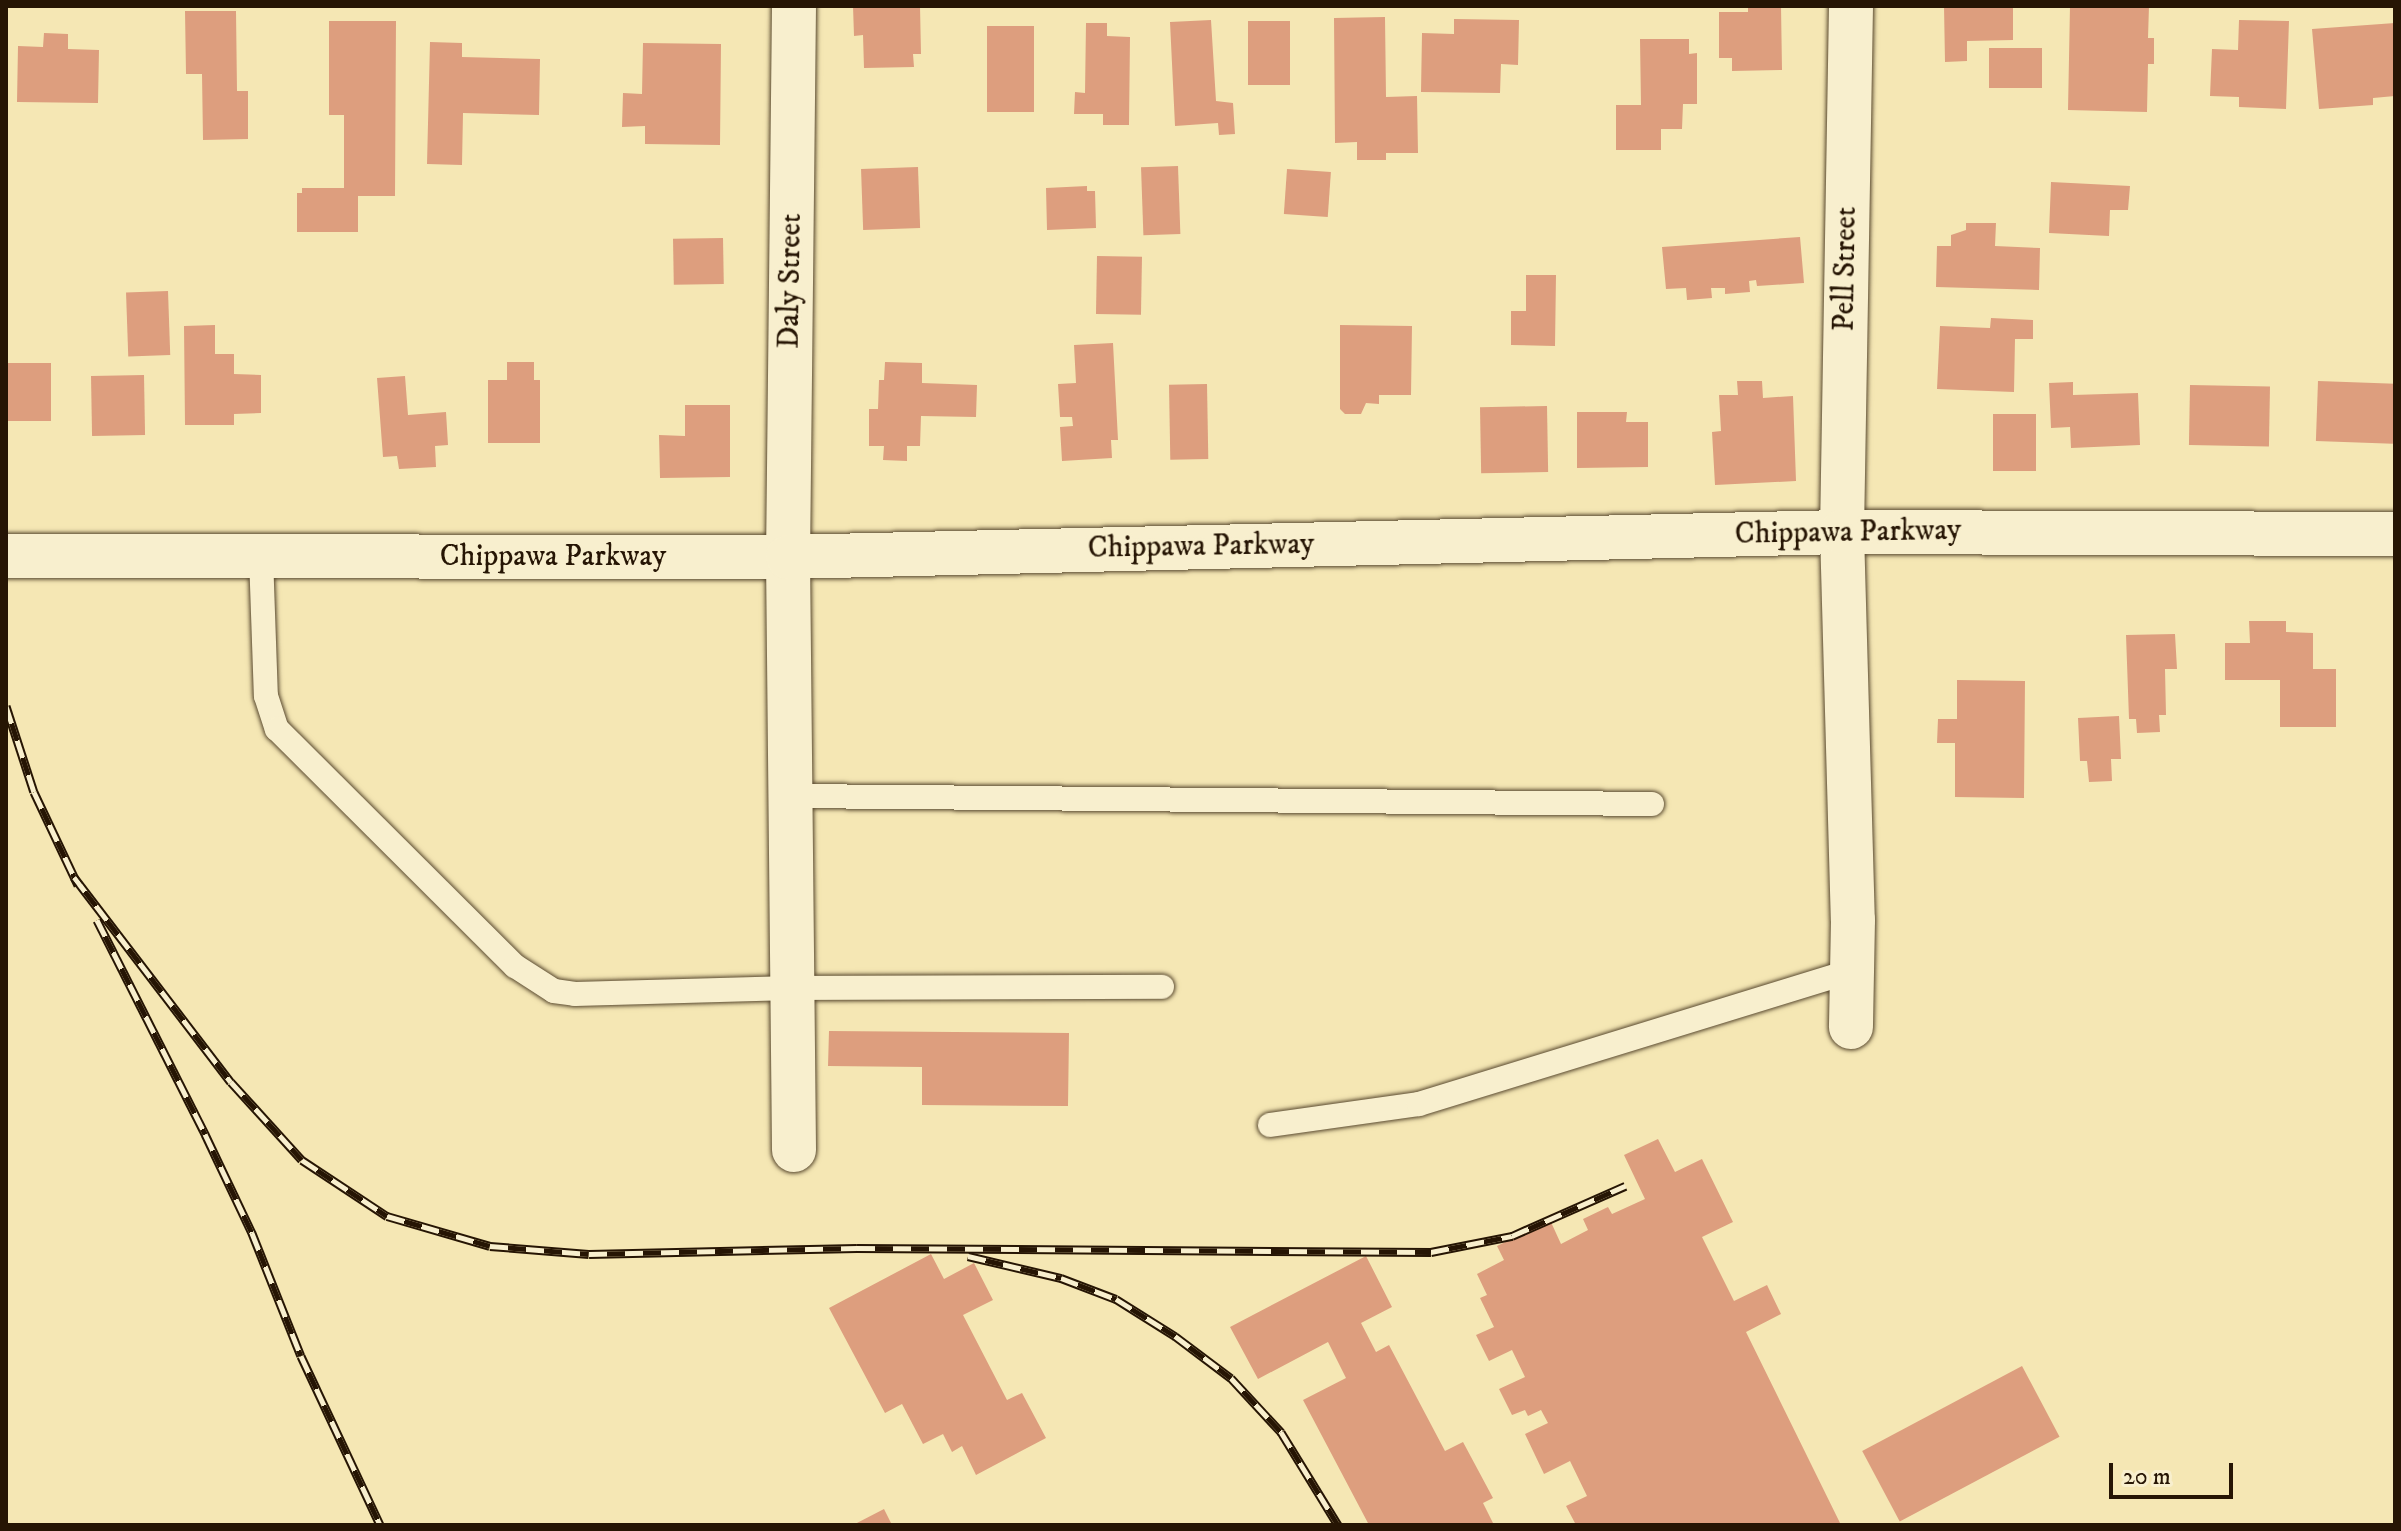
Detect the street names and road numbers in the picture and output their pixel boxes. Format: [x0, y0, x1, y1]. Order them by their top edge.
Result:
street label: Pell Street [1827, 206, 1865, 332]
street label: Daly Street [772, 213, 810, 349]
street label: Chippawa Parkway [1734, 513, 1962, 553]
street label: Chippawa Parkway [1087, 527, 1315, 567]
street label: Chippawa Parkway [440, 539, 666, 575]

